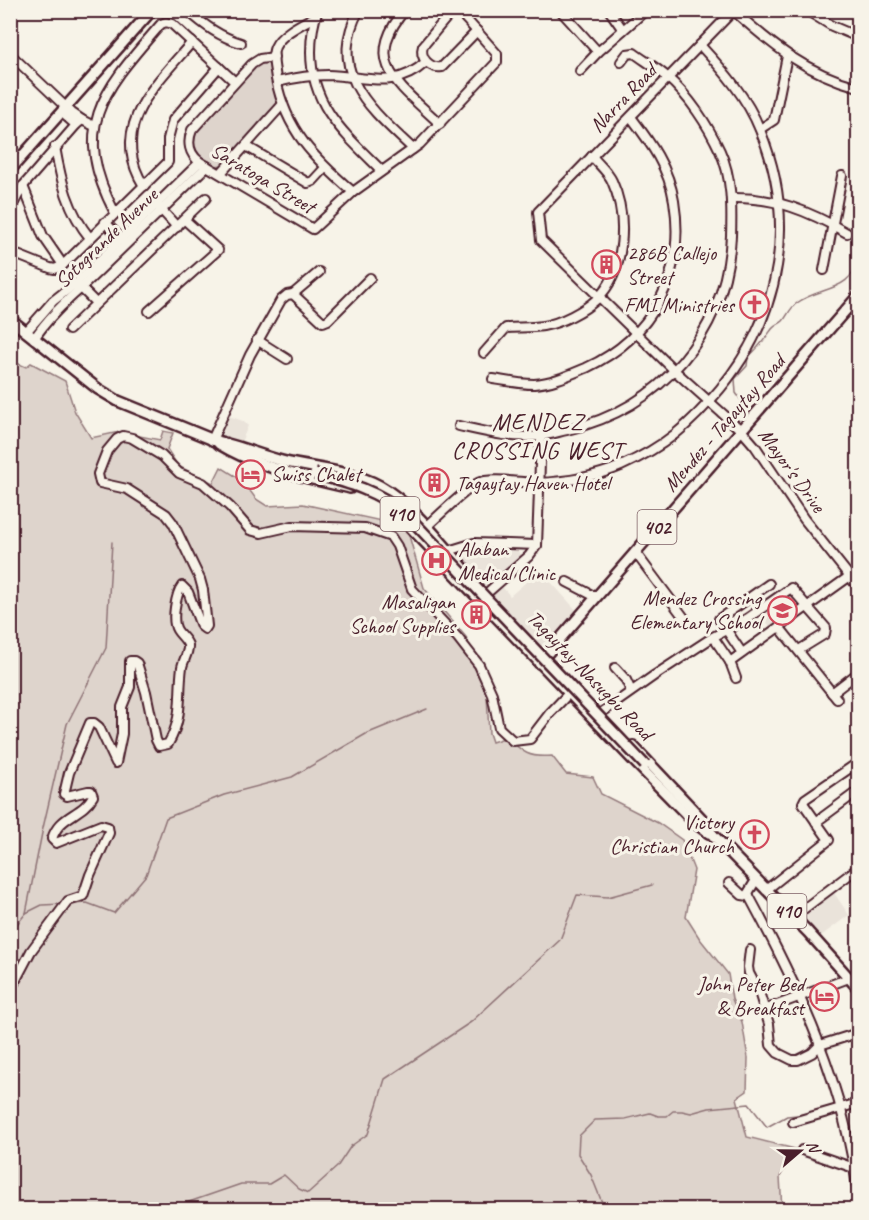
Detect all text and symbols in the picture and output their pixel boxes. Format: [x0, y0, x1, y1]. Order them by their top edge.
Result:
street label: Narra Road [584, 56, 664, 138]
street label: Saratoga Street [206, 137, 322, 221]
street label: Sotogrande Avenue [49, 181, 165, 294]
place label: 286B Callejo Street [627, 240, 718, 290]
building icon: 286B Callejo Street [590, 249, 622, 281]
church icon: FMI Ministries [739, 289, 771, 321]
place label: FMI Ministries [624, 292, 736, 318]
street label: Mendez - Tagaytay Road [657, 346, 793, 497]
district label: MENDEZ CROSSING WEST [452, 407, 628, 465]
street label: Mayor's Drive [753, 423, 832, 518]
hotel icon: Swiss Chalet [234, 458, 266, 490]
place label: Swiss Chalet [271, 461, 364, 487]
building icon: Tagaytay Haven Hotel [419, 467, 451, 499]
place label: Tagaytay Haven Hotel [456, 470, 613, 496]
road number: 410 [380, 497, 420, 531]
road number: 402 [638, 510, 676, 544]
place label: Alaban Medical Clinic [458, 536, 557, 586]
hospital icon: Alaban Medical Clinic [421, 545, 453, 577]
place label: Mendez Crossing Elementary School [630, 585, 764, 635]
place label: Masaligan School Supplies [349, 589, 457, 639]
school or university icon: Mendez Crossing Elementary School [766, 594, 798, 626]
building icon: Masaligan School Supplies [460, 598, 492, 630]
street label: Tagaytay-Nasugbu Road [521, 605, 661, 748]
place label: Victory Christian Church [610, 809, 736, 859]
church icon: Victory Christian Church [739, 818, 771, 850]
road number: 410 [768, 894, 806, 928]
place label: John Peter Bed & Breakfast [697, 971, 808, 1021]
hotel icon: John Peter Bed & Breakfast [809, 980, 841, 1012]
north arrow [770, 1121, 830, 1181]
text: N [802, 1138, 825, 1157]

